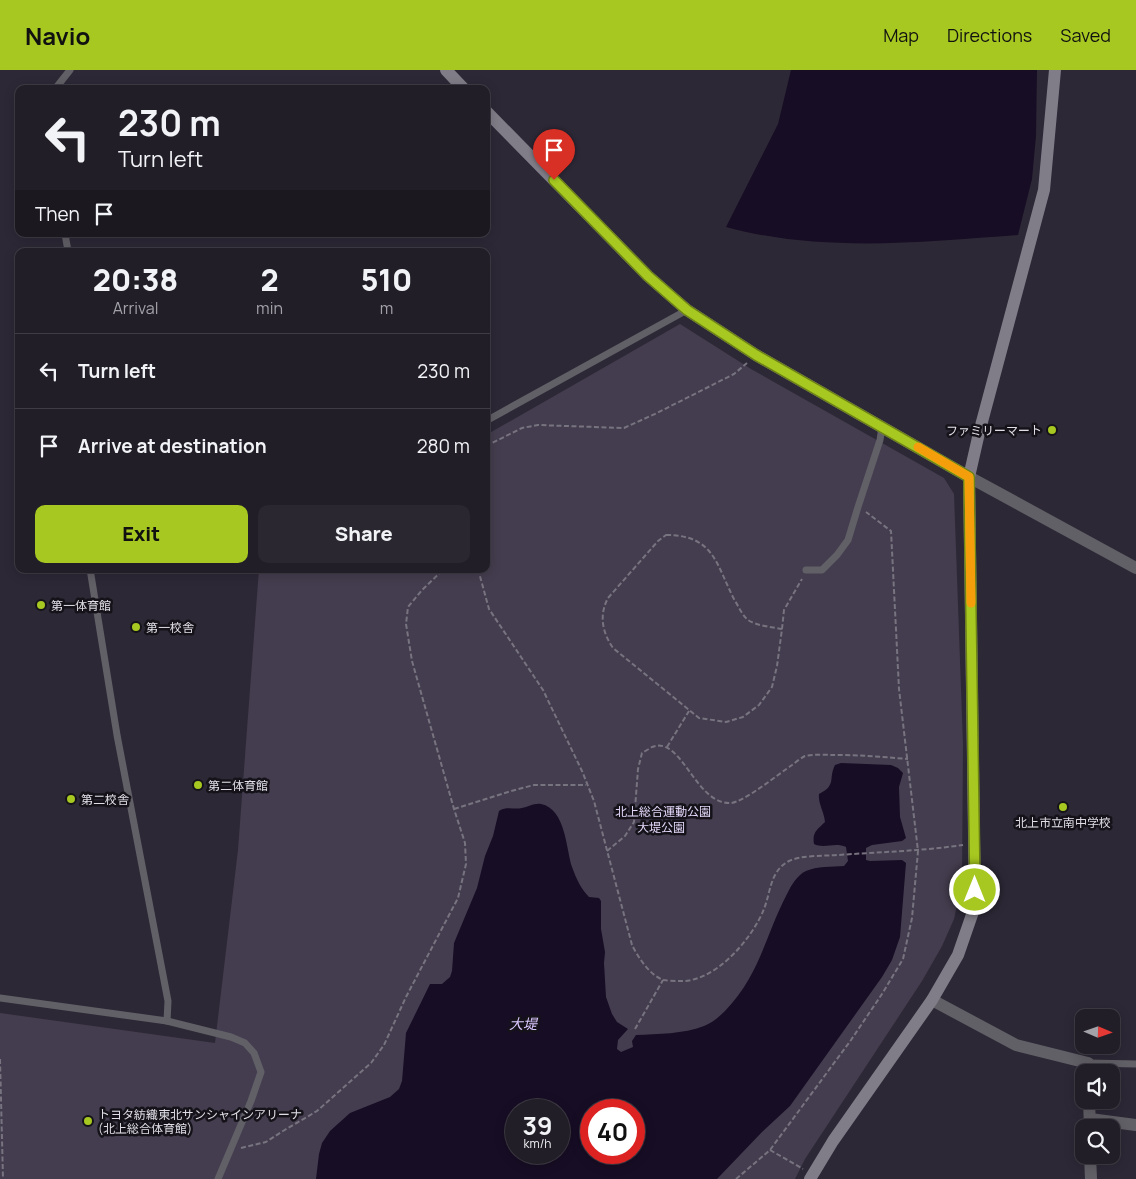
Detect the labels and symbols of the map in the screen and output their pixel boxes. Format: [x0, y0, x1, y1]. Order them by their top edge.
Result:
pin [533, 129, 575, 180]
place label: ファミリーマート [946, 422, 1042, 439]
marker: ファミリーマート [1046, 424, 1058, 436]
place label: 第一体育館 [51, 597, 111, 614]
marker: 第一体育館 [35, 599, 47, 611]
place label: 第一校舎 [146, 619, 194, 636]
marker: 第一校舎 [130, 621, 142, 633]
place label: 第二体育館 [208, 777, 268, 794]
marker: 第二体育館 [192, 779, 204, 791]
place label: 第二校舎 [81, 791, 129, 808]
marker: 第二校舎 [65, 793, 77, 805]
marker: 北上市立南中学校 [1057, 801, 1069, 813]
park label: 北上総合運動公園 [615, 803, 711, 820]
place label: 北上市立南中学校 [1015, 814, 1111, 831]
park label: 大堤公園 [637, 819, 685, 836]
position arrow [948, 863, 1000, 915]
north arrow [1075, 1009, 1120, 1054]
water label: 大堤 [509, 1014, 539, 1033]
speed limit sign: 40 [580, 1099, 645, 1164]
place label: トヨタ紡織東北サンシャインアリーナ (北上総合体育館) [98, 1106, 302, 1137]
marker: トヨタ紡織東北サンシャインアリーナ (北上総合体育館) [82, 1115, 94, 1127]

